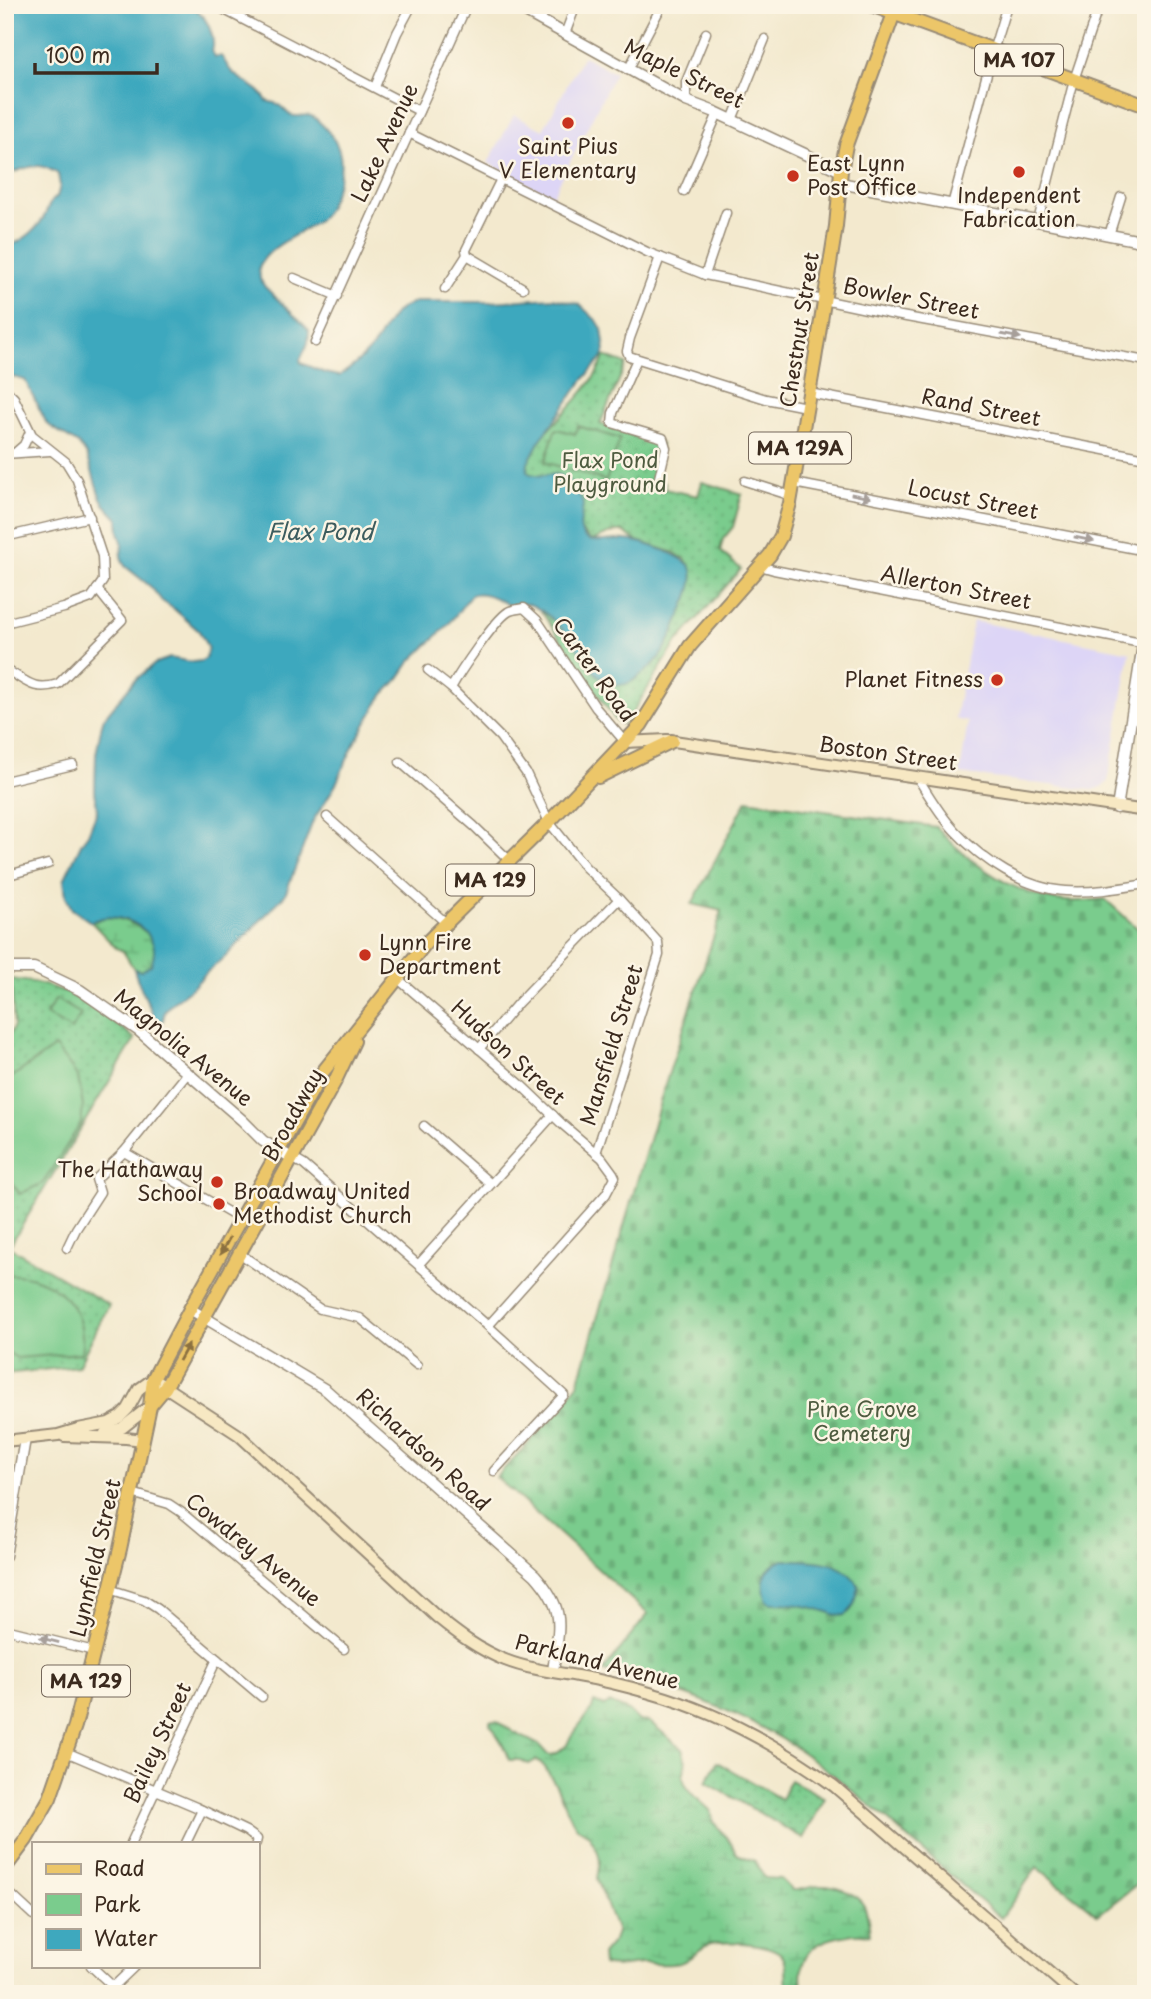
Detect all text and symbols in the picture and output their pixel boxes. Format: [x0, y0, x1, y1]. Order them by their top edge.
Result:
street label: Maple Street [619, 29, 751, 115]
scale bar [35, 32, 158, 76]
text: 100 m [46, 38, 110, 70]
road number: MA 107 [975, 44, 1063, 76]
street label: Lake Avenue [342, 77, 425, 207]
marker: Saint Pius V Elementary [560, 115, 576, 131]
place label: Saint Pius V Elementary [499, 129, 637, 185]
place label: East Lynn Post Office [807, 146, 917, 202]
marker: Independent Fabrication [1011, 164, 1027, 180]
marker: East Lynn Post Office [785, 168, 801, 184]
place label: Independent Fabrication [957, 178, 1081, 234]
street label: Chestnut Street [770, 250, 826, 410]
street label: Bowler Street [841, 268, 982, 326]
one-way arrow [1000, 331, 1022, 342]
street label: Rand Street [919, 379, 1044, 433]
road number: MA 129A [749, 432, 851, 463]
park label: Flax Pond Playground [553, 443, 667, 499]
street label: Locust Street [905, 470, 1041, 526]
one-way arrow [850, 490, 872, 501]
water label: Flax Pond [267, 513, 377, 548]
one-way arrow [1073, 534, 1095, 545]
street label: Allerton Street [879, 556, 1034, 616]
street label: Carter Road [546, 609, 645, 728]
place label: Planet Fitness [844, 662, 983, 694]
marker: Planet Fitness [989, 672, 1005, 688]
street label: Boston Street [817, 726, 959, 778]
road number: MA 129 [446, 864, 534, 895]
place label: Lynn Fire Department [379, 925, 501, 981]
marker: Lynn Fire Department [357, 947, 373, 963]
street label: Mansfield Street [570, 960, 650, 1129]
street label: Magnolia Avenue [108, 980, 261, 1113]
street label: Hudson Street [445, 991, 574, 1112]
street label: Broadway [252, 1061, 330, 1167]
place label: The Hathaway School [57, 1152, 203, 1208]
marker: The Hathaway School [209, 1174, 225, 1190]
place label: Broadway United Methodist Church [233, 1174, 412, 1230]
marker: Broadway United Methodist Church [211, 1196, 227, 1212]
one-way arrow [219, 1237, 231, 1256]
one-way arrow [178, 1342, 190, 1362]
street label: Richardson Road [350, 1379, 499, 1518]
park label: Pine Grove Cemetery [807, 1392, 917, 1448]
street label: Lynnfield Street [60, 1475, 128, 1640]
street label: Cowdrey Avenue [180, 1484, 329, 1613]
street label: Parkland Avenue [512, 1624, 683, 1696]
one-way arrow [38, 1634, 60, 1645]
road number: MA 129 [42, 1666, 130, 1696]
street label: Bailey Street [114, 1676, 198, 1808]
legend [32, 1842, 259, 1968]
text: Road [94, 1851, 145, 1883]
text: Park [94, 1887, 141, 1919]
text: Water [94, 1921, 158, 1953]

